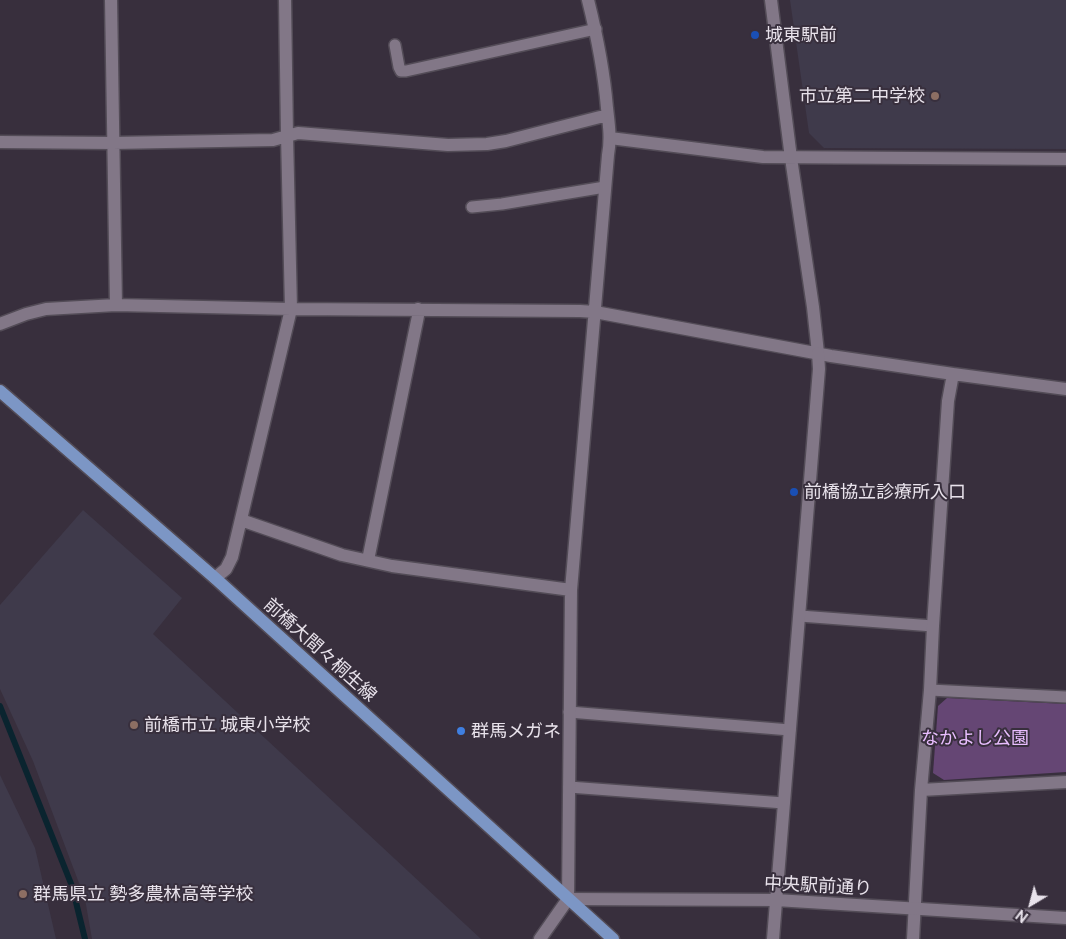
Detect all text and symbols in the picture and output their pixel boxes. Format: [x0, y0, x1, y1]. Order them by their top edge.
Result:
place label: 城東駅前 [765, 24, 837, 46]
marker: 城東駅前 [749, 29, 761, 41]
place label: 市立第二中学校 [799, 85, 925, 107]
marker: 市立第二中学校 [929, 90, 941, 102]
place label: 前橋協立診療所入口 [804, 481, 966, 503]
marker: 前橋協立診療所入口 [788, 486, 800, 498]
street label: 前橋大間々桐生線 [259, 594, 381, 706]
place label: 前橋市立 城東小学校 [144, 714, 310, 736]
marker: 前橋市立 城東小学校 [128, 719, 140, 731]
place label: 群馬メガネ [471, 720, 561, 742]
marker: 群馬メガネ [455, 725, 467, 737]
park label: なかよし公園 [921, 727, 1029, 749]
street label: 中央駅前通り [764, 872, 872, 900]
north arrow [1006, 879, 1056, 929]
place label: 群馬県立 勢多農林高等学校 [33, 883, 253, 905]
marker: 群馬県立 勢多農林高等学校 [17, 888, 29, 900]
text: N [1013, 906, 1031, 926]

